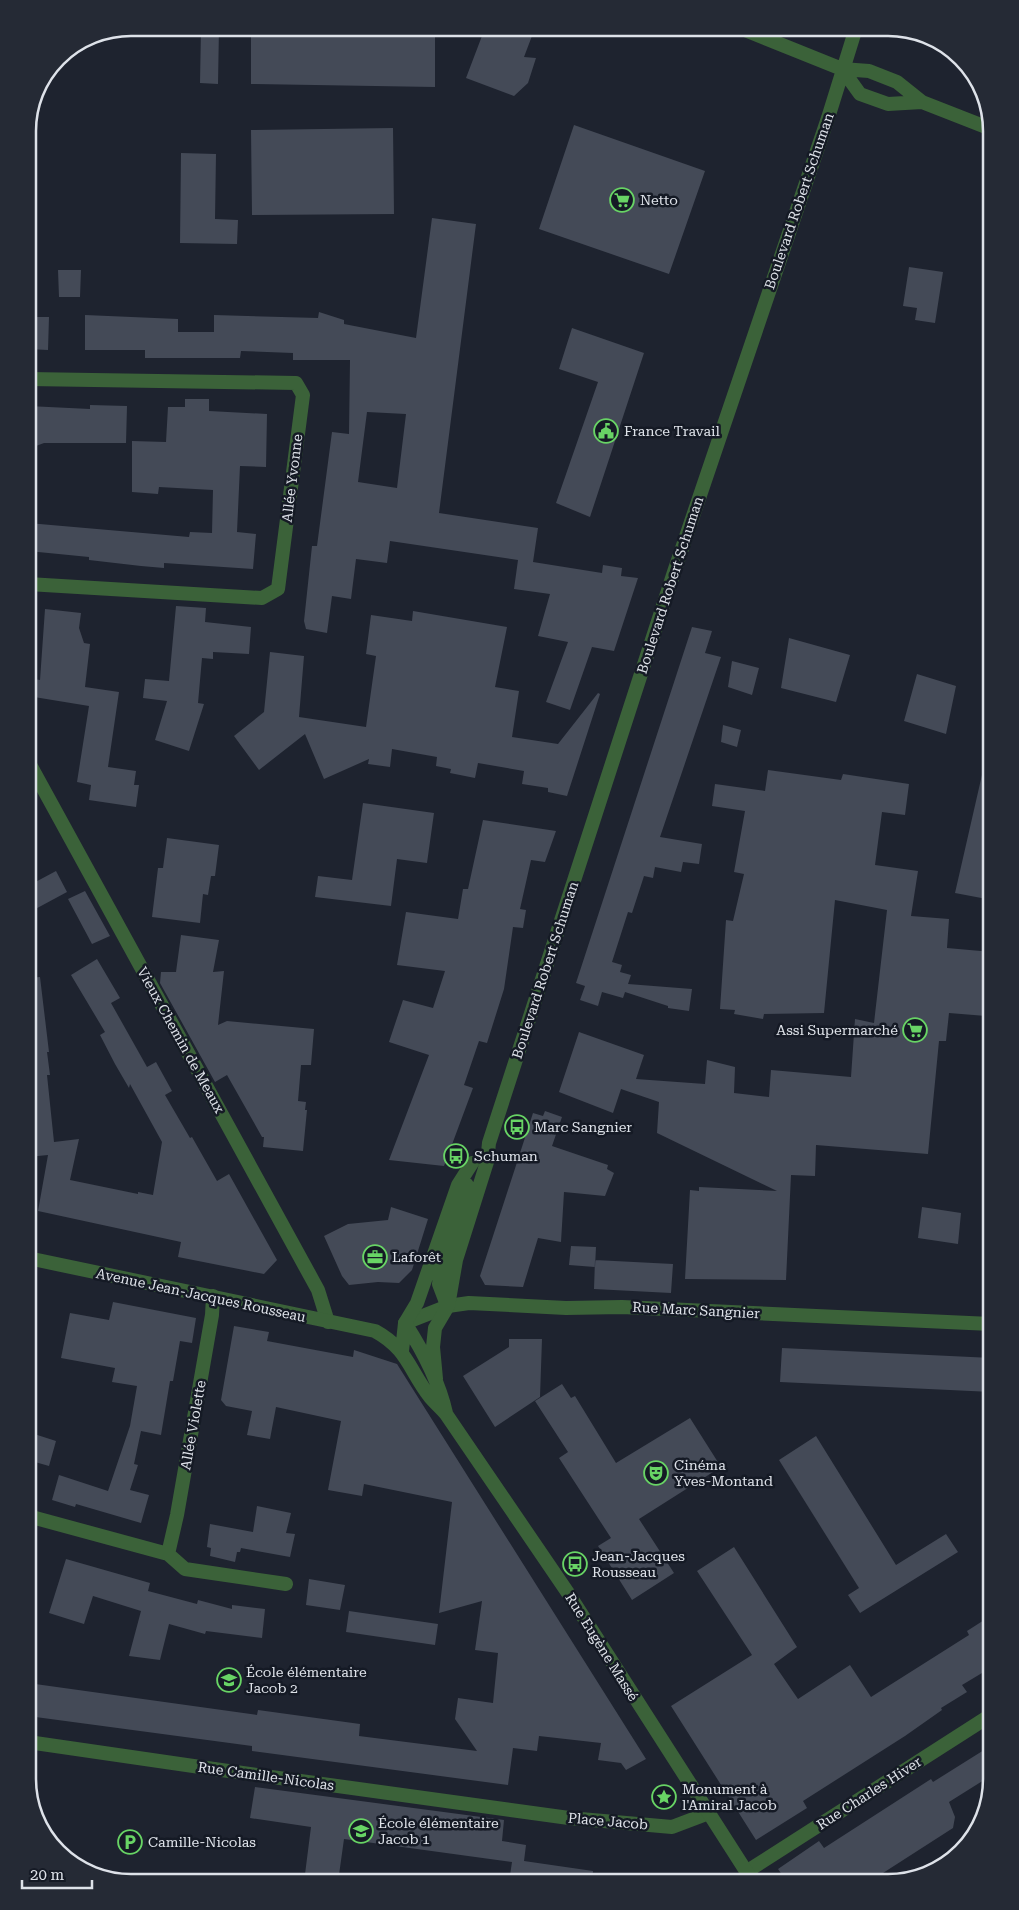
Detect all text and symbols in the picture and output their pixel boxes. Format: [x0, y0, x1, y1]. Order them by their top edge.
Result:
street label: Boulevard Robert Schuman [761, 111, 837, 291]
supermarket icon: Netto [609, 187, 635, 213]
place label: Netto [640, 192, 678, 208]
public building icon: France Travail [593, 418, 619, 444]
place label: France Travail [624, 423, 721, 439]
street label: Allée Yvonne [279, 433, 305, 523]
street label: Boulevard Robert Schuman [634, 494, 706, 676]
street label: Boulevard Robert Schuman [509, 879, 581, 1061]
street label: Vieux Chemin de Meaux [134, 964, 228, 1116]
supermarket icon: Assi Supermarché [902, 1017, 928, 1043]
place label: Assi Supermarché [776, 1022, 898, 1038]
bus stop icon: Marc Sangnier [504, 1114, 530, 1140]
place label: Marc Sangnier [534, 1119, 632, 1135]
bus stop icon: Schuman [443, 1143, 469, 1169]
place label: Schuman [474, 1148, 538, 1164]
office icon: Laforêt [362, 1244, 388, 1270]
place label: Laforêt [392, 1249, 441, 1265]
street label: Avenue Jean-Jacques Rousseau [95, 1265, 308, 1325]
street label: Rue Marc Sangnier [632, 1299, 760, 1321]
street label: Allée Violette [177, 1379, 209, 1471]
place label: Cinéma Yves-Montand [674, 1457, 773, 1489]
theatre icon: Cinéma Yves-Montand [643, 1460, 669, 1486]
place label: Jean-Jacques Rousseau [592, 1548, 685, 1580]
bus stop icon: Jean-Jacques Rousseau [562, 1551, 588, 1577]
street label: Rue Eugène Massé [562, 1590, 642, 1704]
place label: École élémentaire Jacob 2 [246, 1664, 367, 1696]
school or university icon: École élémentaire Jacob 2 [216, 1667, 242, 1693]
street label: Rue Charles Hiver [814, 1753, 924, 1833]
street label: Rue Camille-Nicolas [197, 1759, 336, 1794]
place label: Monument à l'Amiral Jacob [682, 1781, 777, 1813]
place icon: Monument à l'Amiral Jacob [651, 1784, 677, 1810]
street label: Place Jacob [567, 1810, 649, 1832]
place label: École élémentaire Jacob 1 [378, 1815, 499, 1847]
school or university icon: École élémentaire Jacob 1 [348, 1818, 374, 1844]
parking icon: Camille-Nicolas [117, 1829, 143, 1855]
place label: Camille-Nicolas [148, 1834, 256, 1850]
scale bar [22, 1858, 92, 1890]
text: 20 m [30, 1866, 65, 1884]

